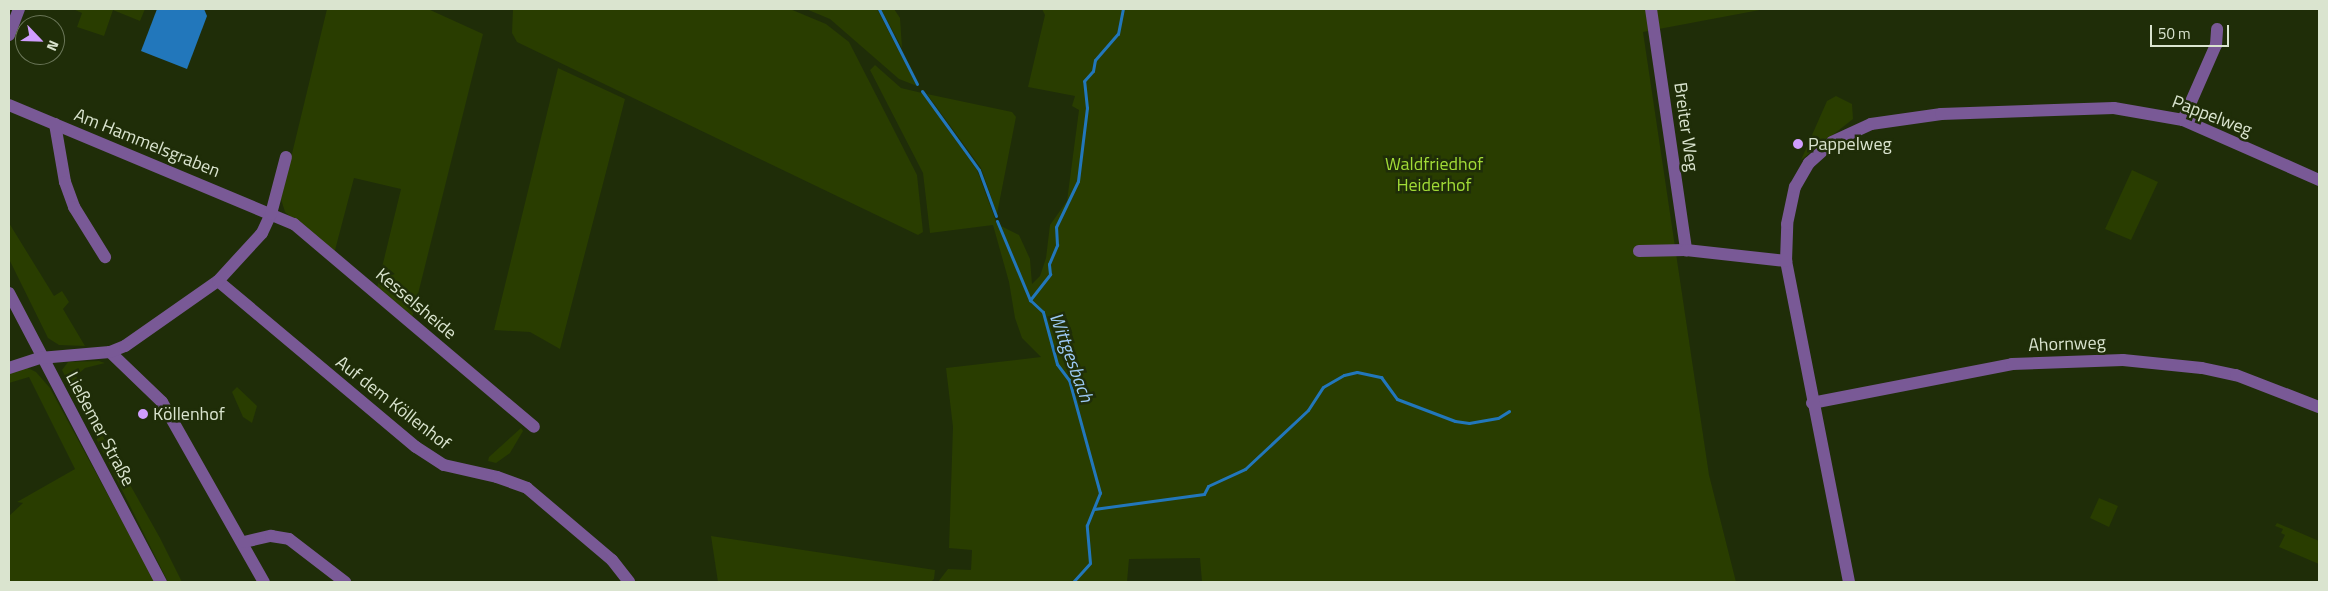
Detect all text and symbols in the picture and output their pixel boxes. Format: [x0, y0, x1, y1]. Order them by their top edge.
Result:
north arrow [15, 15, 65, 65]
scale bar [2153, 15, 2232, 47]
text: 50 m [2158, 22, 2191, 45]
text: N [42, 37, 65, 55]
street label: Breiter Weg [1669, 81, 1703, 173]
street label: Pappelweg [2169, 91, 2255, 141]
street label: Am Hammelsgraben [71, 104, 223, 182]
place label: Pappelweg [1808, 133, 1892, 155]
marker: Pappelweg [1792, 138, 1804, 150]
park label: Waldfriedhof Heiderhof [1385, 154, 1483, 196]
street label: Kesselsheide [371, 264, 461, 344]
water label: Wittgesbach [1045, 309, 1099, 405]
street label: Ahornweg [2028, 332, 2106, 356]
street label: Auf dem Köllenhof [331, 352, 455, 454]
street label: Ließemer Straße [61, 368, 139, 490]
place label: Köllenhof [153, 403, 225, 425]
marker: Köllenhof [137, 408, 149, 420]

